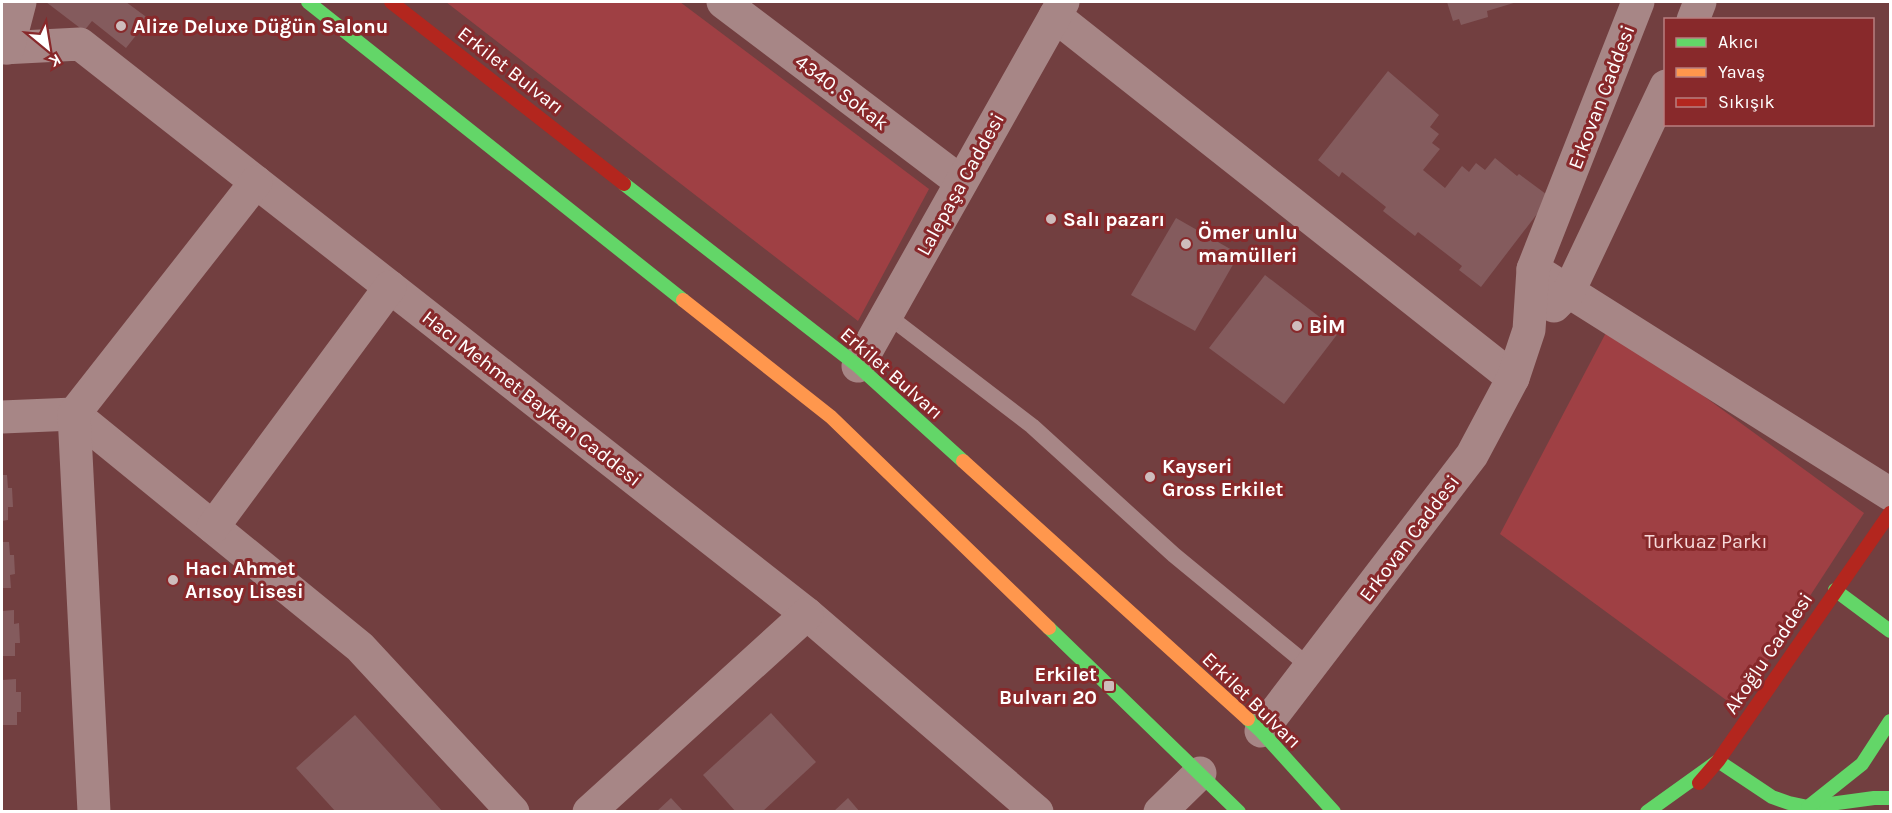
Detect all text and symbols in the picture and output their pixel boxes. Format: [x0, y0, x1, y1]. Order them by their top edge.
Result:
place label: Alize Deluxe Düğün Salonu [133, 15, 388, 38]
north arrow [18, 18, 78, 78]
legend [1664, 18, 1874, 126]
marker: Alize Deluxe Düğün Salonu [114, 19, 128, 33]
street label: Erkilet Bulvarı [453, 22, 568, 119]
street label: Erkovan Caddesi [1563, 22, 1639, 172]
text: Akıcı [1718, 31, 1759, 53]
text: K [46, 50, 65, 72]
street label: 4340. Sokak [790, 50, 893, 135]
text: Yavaş [1718, 61, 1765, 83]
text: Sıkışık [1718, 91, 1775, 113]
street label: Lalepaşa Caddesi [912, 109, 1009, 259]
place label: Salı pazarı [1063, 208, 1165, 231]
marker: Salı pazarı [1044, 212, 1058, 226]
place label: Ömer unlu mamülleri [1198, 221, 1298, 267]
marker: Ömer unlu mamülleri [1179, 237, 1193, 251]
street label: Hacı Mehmet Baykan Caddesi [418, 306, 646, 491]
place label: BİM [1309, 315, 1346, 338]
marker: BİM [1290, 319, 1304, 333]
street label: Erkilet Bulvarı [836, 323, 948, 424]
place label: Kayseri Gross Erkilet [1162, 455, 1284, 501]
marker: Kayseri Gross Erkilet [1143, 470, 1157, 484]
street label: Erkovan Caddesi [1354, 471, 1464, 606]
park label: Turkuaz Parkı [1644, 530, 1768, 553]
place label: Hacı Ahmet Arısoy Lisesi [185, 557, 304, 603]
marker: Hacı Ahmet Arısoy Lisesi [166, 573, 180, 587]
street label: Akoğlu Caddesi [1719, 588, 1817, 718]
street label: Erkilet Bulvarı [1198, 648, 1306, 753]
place label: Erkilet Bulvarı 20 [999, 663, 1097, 709]
marker: Erkilet Bulvarı 20 [1102, 679, 1116, 693]

